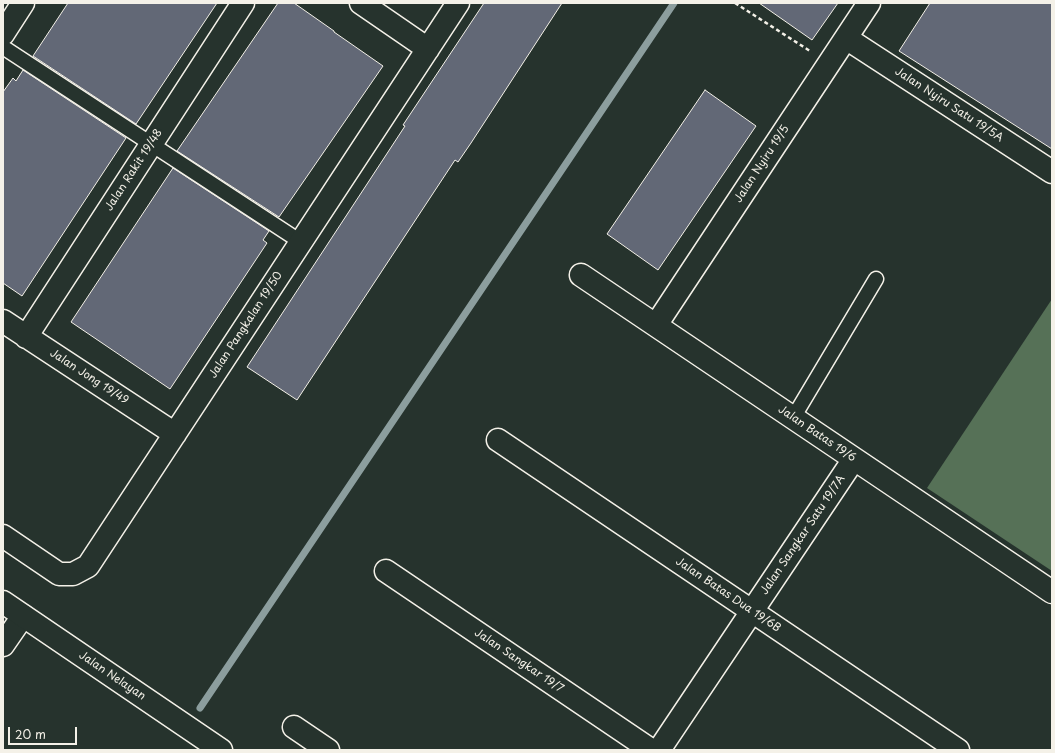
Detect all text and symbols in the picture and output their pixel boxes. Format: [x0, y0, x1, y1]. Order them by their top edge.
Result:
street label: Jalan Nyiru Satu 19/5A [892, 65, 1006, 145]
street label: Jalan Nyiru 19/5 [732, 123, 792, 205]
street label: Jalan Rakit 19/48 [103, 127, 165, 213]
street label: Jalan Pangkalan 19/50 [207, 269, 285, 381]
street label: Jalan Jong 19/49 [47, 347, 131, 407]
street label: Jalan Batas 19/6 [776, 403, 858, 465]
street label: Jalan Sangkar Satu 19/7A [758, 473, 848, 597]
street label: Jalan Batas Dua 19/6B [673, 555, 783, 635]
street label: Jalan Sangkar 19/7 [472, 626, 566, 696]
street label: Jalan Nelayan [76, 649, 148, 703]
scale bar [10, 719, 79, 745]
text: 20 m [15, 725, 46, 743]

